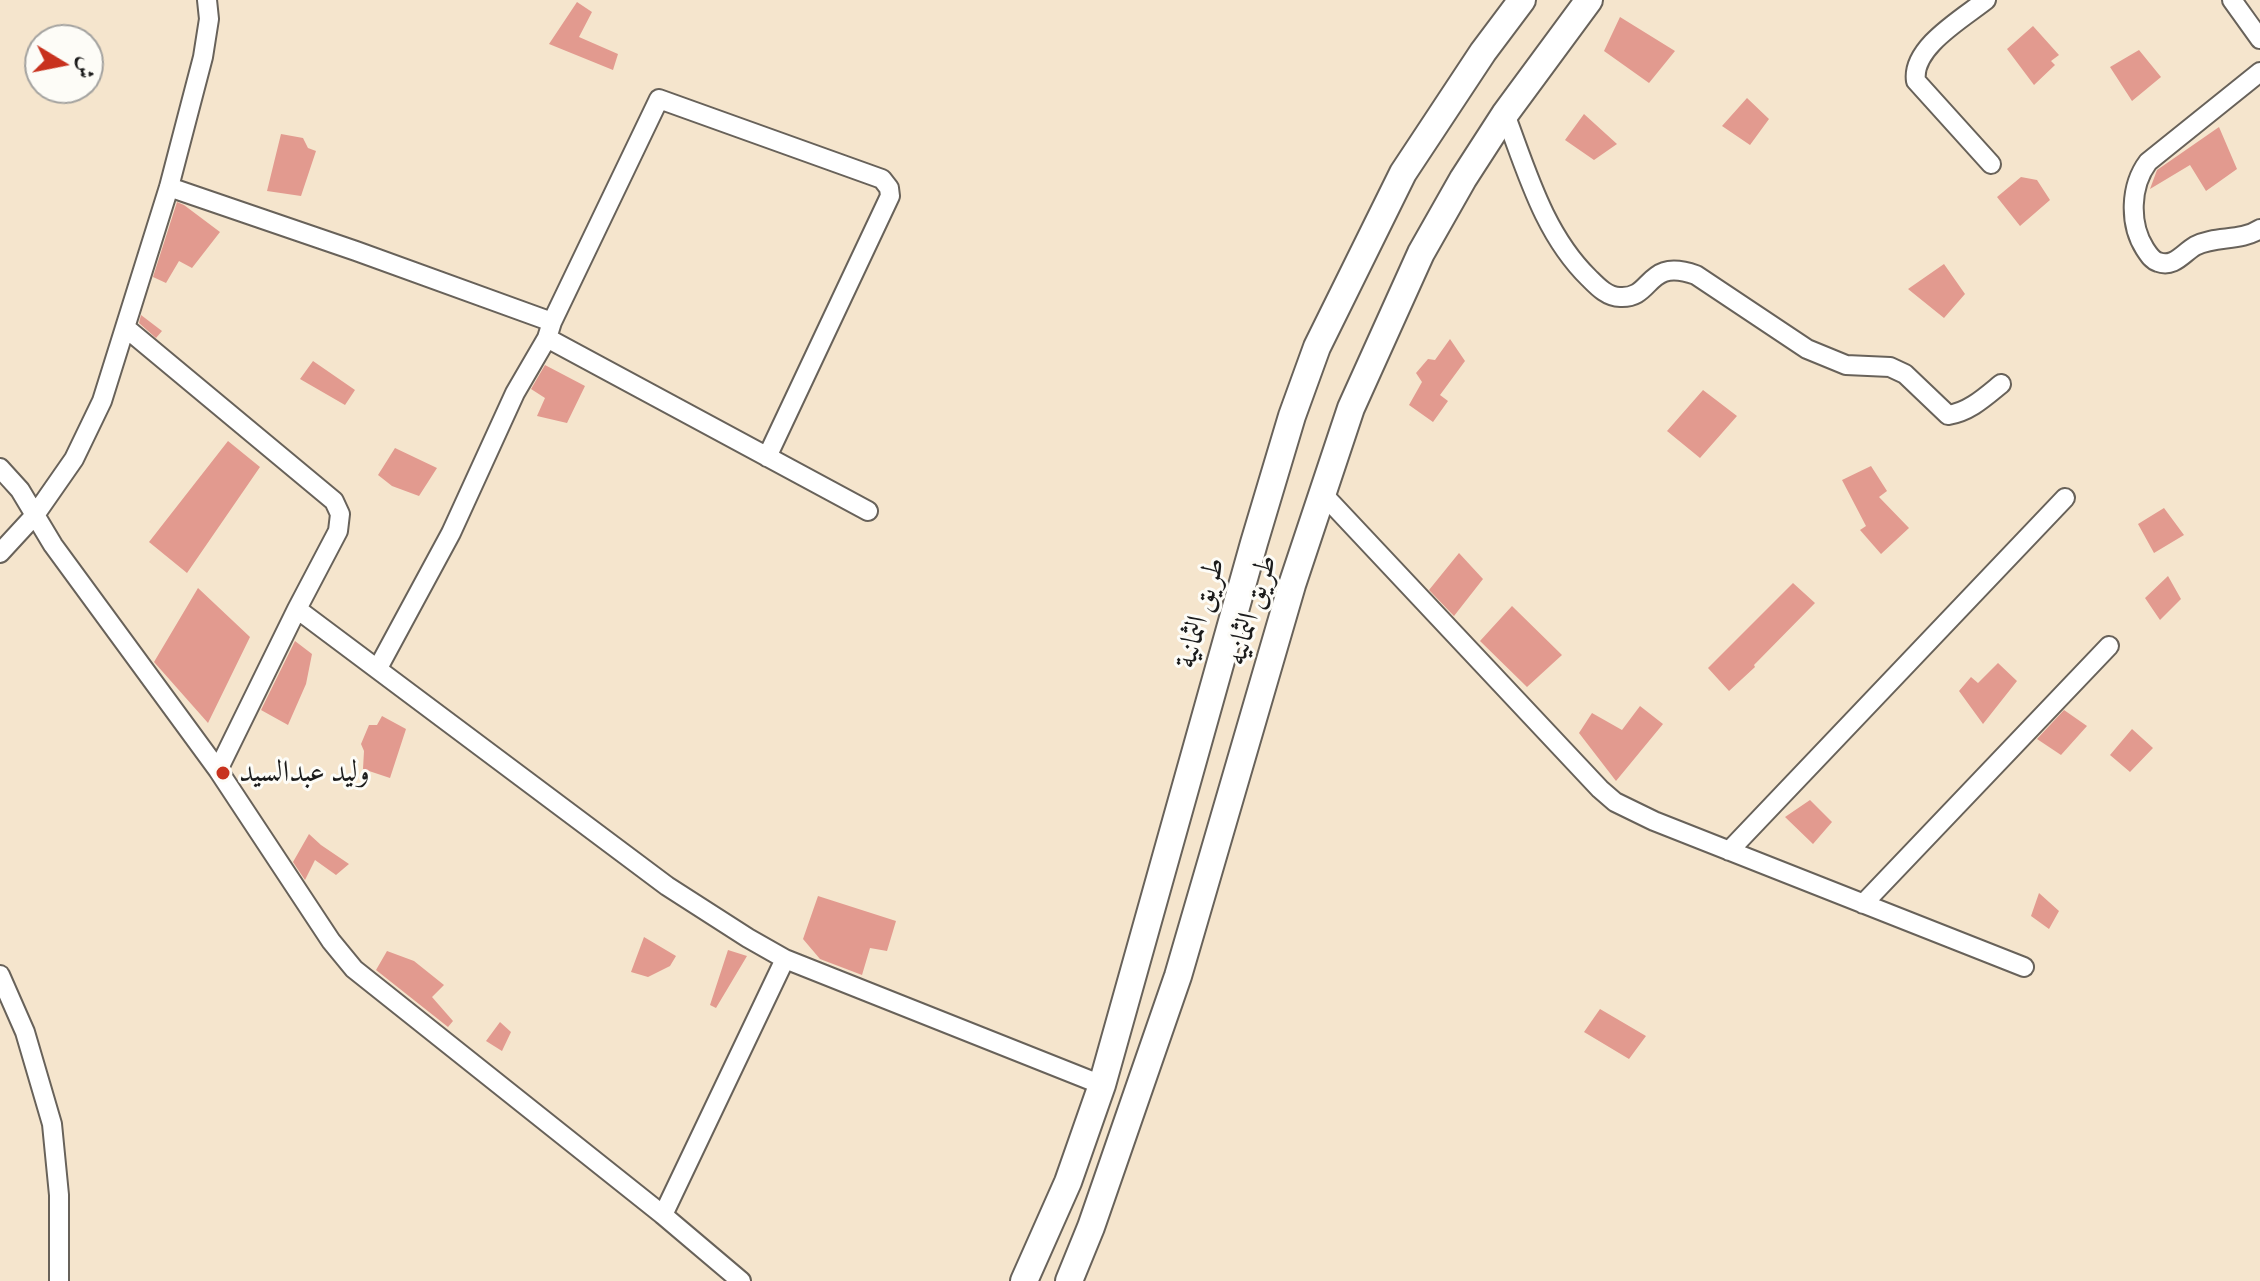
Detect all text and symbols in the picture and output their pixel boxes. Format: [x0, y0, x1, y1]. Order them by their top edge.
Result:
north arrow [24, 24, 104, 104]
text: ش [70, 55, 102, 81]
street label: طريق الثمانيه [1218, 550, 1286, 670]
street label: طريق الثمانية [1168, 553, 1234, 673]
place label: وليد عبدالسيد [239, 755, 370, 791]
marker: وليد عبدالسيد [214, 764, 232, 782]

